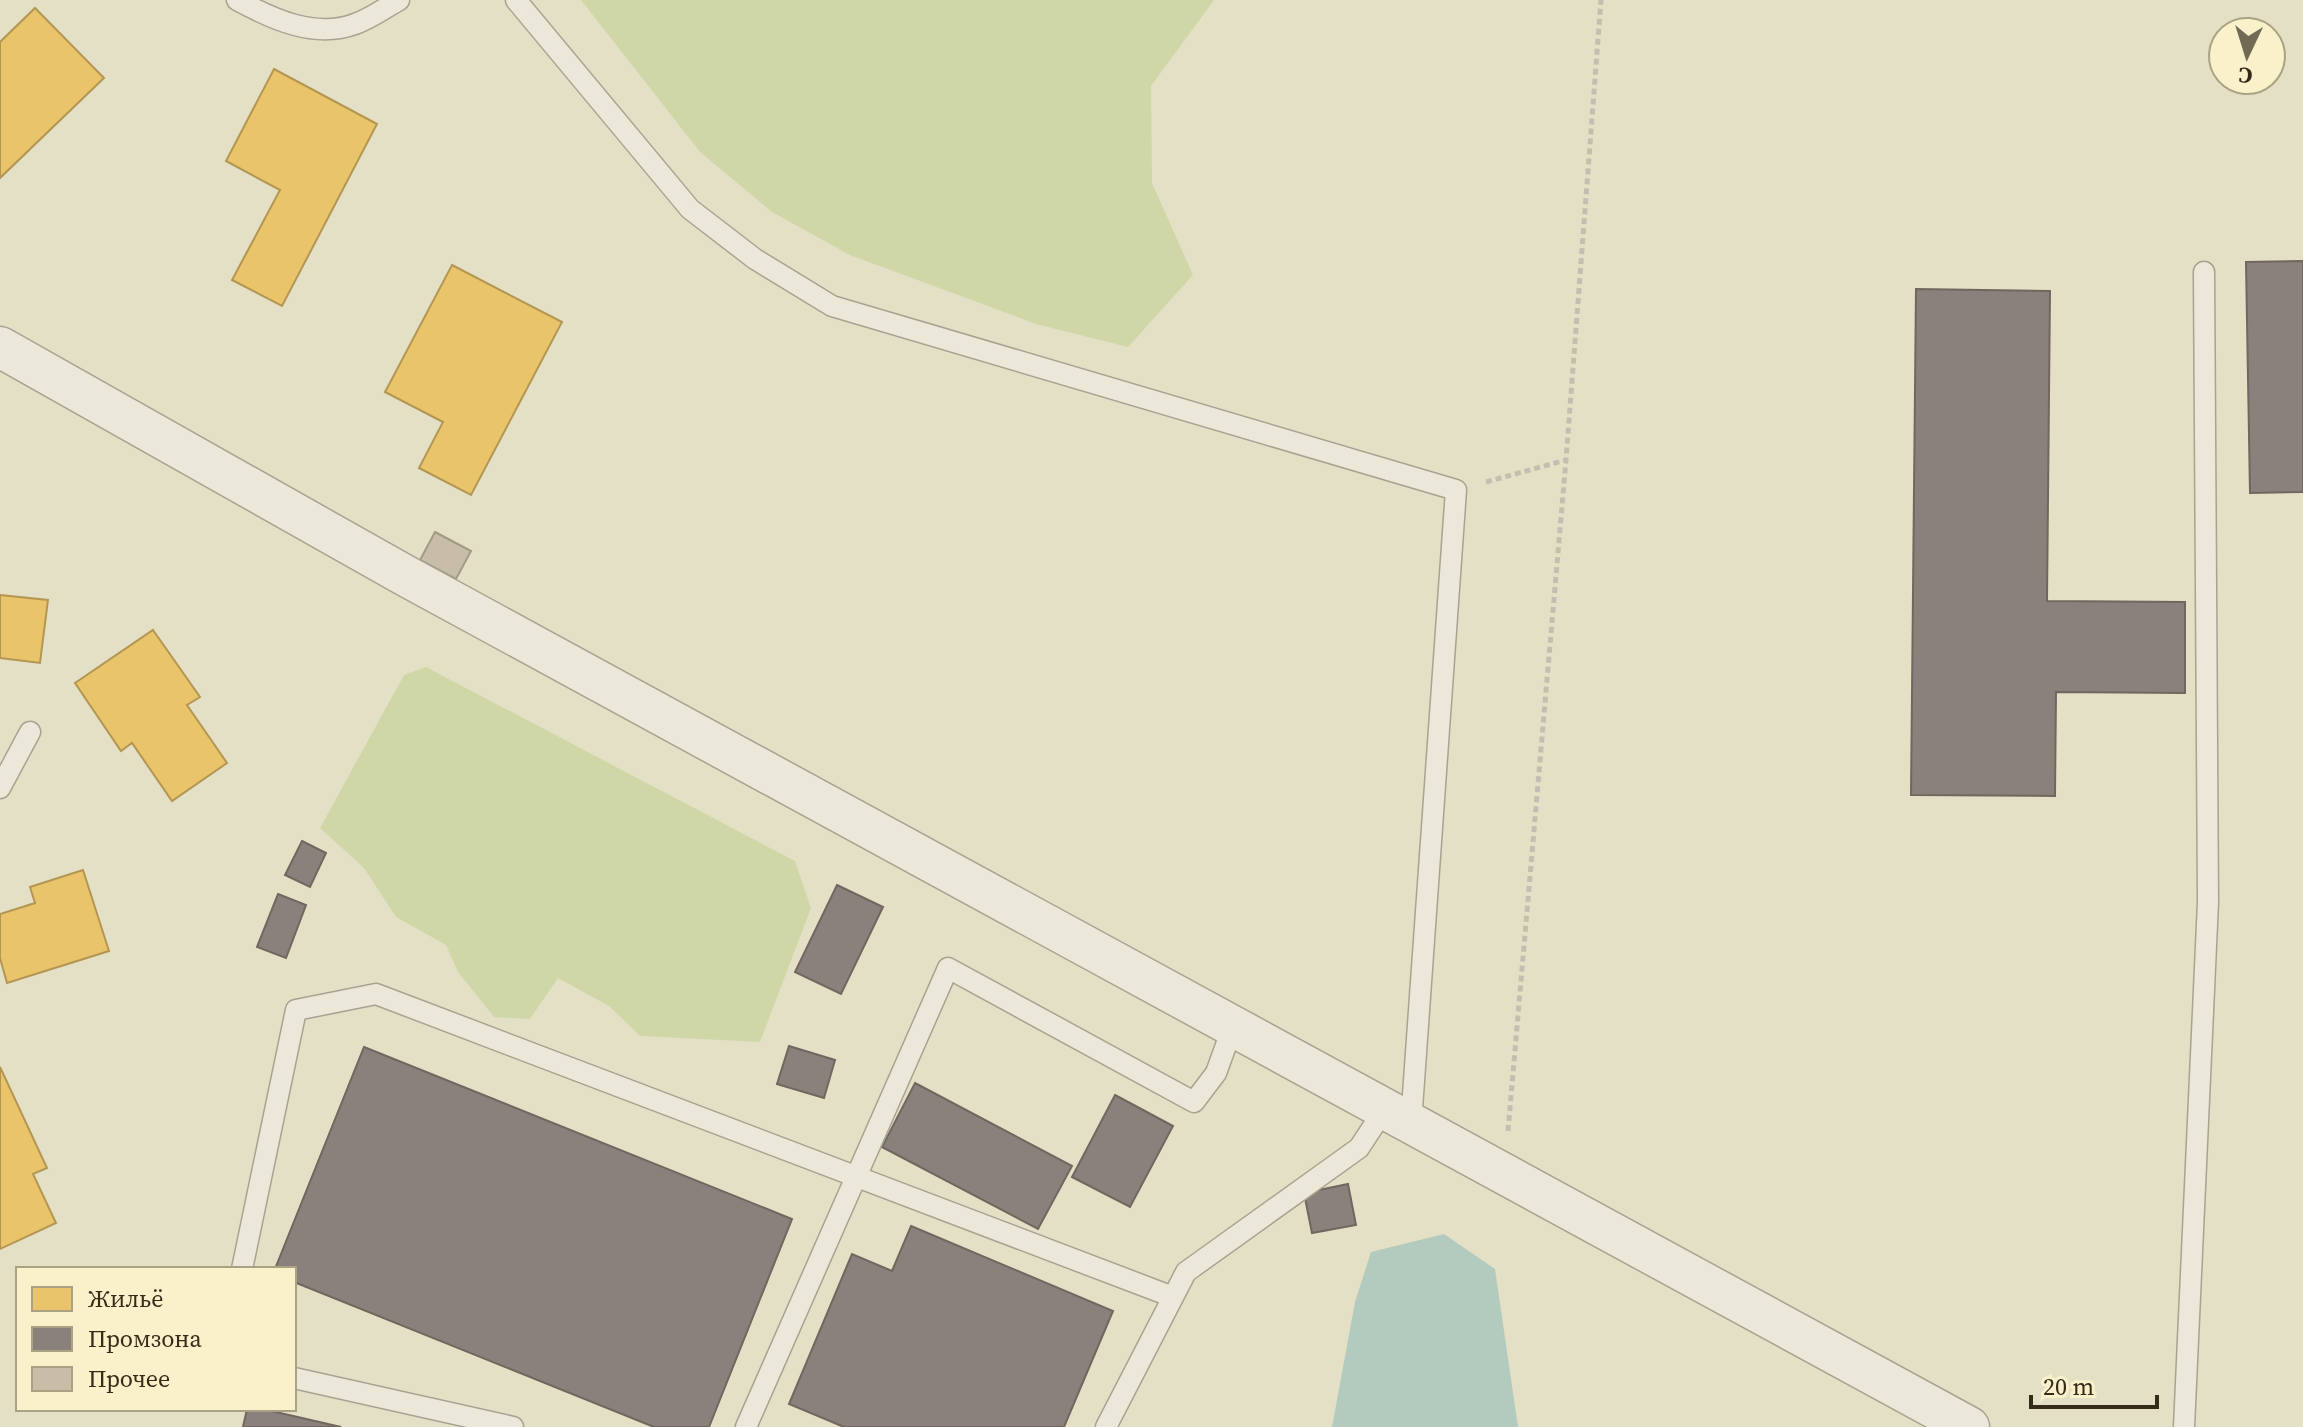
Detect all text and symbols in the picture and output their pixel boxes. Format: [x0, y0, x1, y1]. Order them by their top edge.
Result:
north arrow [2207, 16, 2287, 96]
text: С [2237, 60, 2253, 91]
legend [16, 1267, 296, 1411]
text: Жильё [88, 1282, 163, 1315]
text: Промзона [88, 1322, 203, 1355]
scale bar [2031, 1359, 2157, 1409]
text: Прочее [88, 1362, 170, 1395]
text: 20 m [2043, 1370, 2094, 1403]

